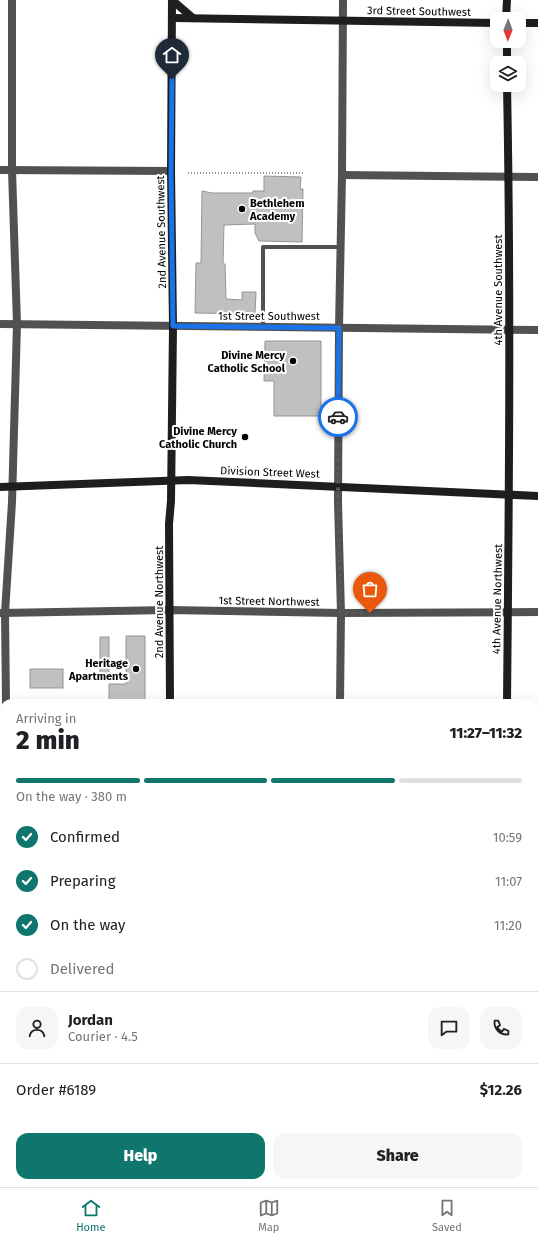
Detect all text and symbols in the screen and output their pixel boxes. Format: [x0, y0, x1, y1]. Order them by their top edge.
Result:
street label: 3rd Street Southwest [367, 4, 471, 19]
north arrow [490, 12, 526, 48]
map controls [490, 12, 526, 92]
pin [155, 38, 189, 79]
icon: home [161, 44, 183, 66]
button: layers [490, 56, 526, 92]
street label: 2nd Avenue Southwest [154, 175, 169, 289]
place label: Bethlehem Academy [249, 197, 304, 223]
marker: Bethlehem Academy [237, 204, 247, 214]
street label: 4th Avenue Southwest [492, 235, 505, 345]
street label: 1st Street Southwest [218, 310, 320, 323]
place label: Divine Mercy Catholic School [207, 349, 286, 375]
marker: Divine Mercy Catholic School [288, 356, 298, 366]
courier [318, 397, 358, 437]
icon: car [327, 406, 349, 428]
place label: Divine Mercy Catholic Church [159, 425, 237, 451]
marker: Divine Mercy Catholic Church [240, 432, 250, 442]
street label: Division Street West [220, 464, 320, 481]
street label: 4th Avenue Northwest [490, 544, 505, 654]
street label: 2nd Avenue Northwest [153, 546, 166, 658]
pin [353, 572, 387, 613]
icon: bag [359, 578, 381, 600]
street label: 1st Street Northwest [218, 594, 320, 609]
place label: Heritage Apartments [68, 657, 129, 683]
marker: Heritage Apartments [131, 664, 141, 674]
text: Arriving in [16, 711, 76, 726]
text: 11:27–11:32 [450, 724, 522, 742]
text: 2 min [16, 725, 80, 756]
text: On the way · 380 m [16, 789, 127, 804]
icon: check [16, 826, 38, 848]
text: Confirmed [50, 828, 120, 846]
text: 10:59 [493, 830, 522, 845]
icon: check [16, 870, 38, 892]
text: Preparing [50, 872, 115, 890]
text: 11:07 [495, 874, 522, 889]
icon: check [16, 914, 38, 936]
text: On the way [50, 916, 125, 934]
text: 11:20 [494, 918, 522, 933]
text: Delivered [50, 960, 114, 978]
button: person [16, 1007, 58, 1049]
button: chat [428, 1007, 470, 1049]
button: phone [480, 1007, 522, 1049]
text: Jordan [68, 1011, 113, 1029]
text: Courier · 4.5 [68, 1029, 138, 1044]
text: Order #6189 [16, 1081, 96, 1099]
text: $12.26 [480, 1081, 522, 1099]
button: Help [16, 1133, 265, 1179]
button: Share [273, 1133, 522, 1179]
tab: Home [76, 1197, 105, 1234]
tab: Map [258, 1197, 280, 1234]
tab: Saved [432, 1197, 462, 1234]

